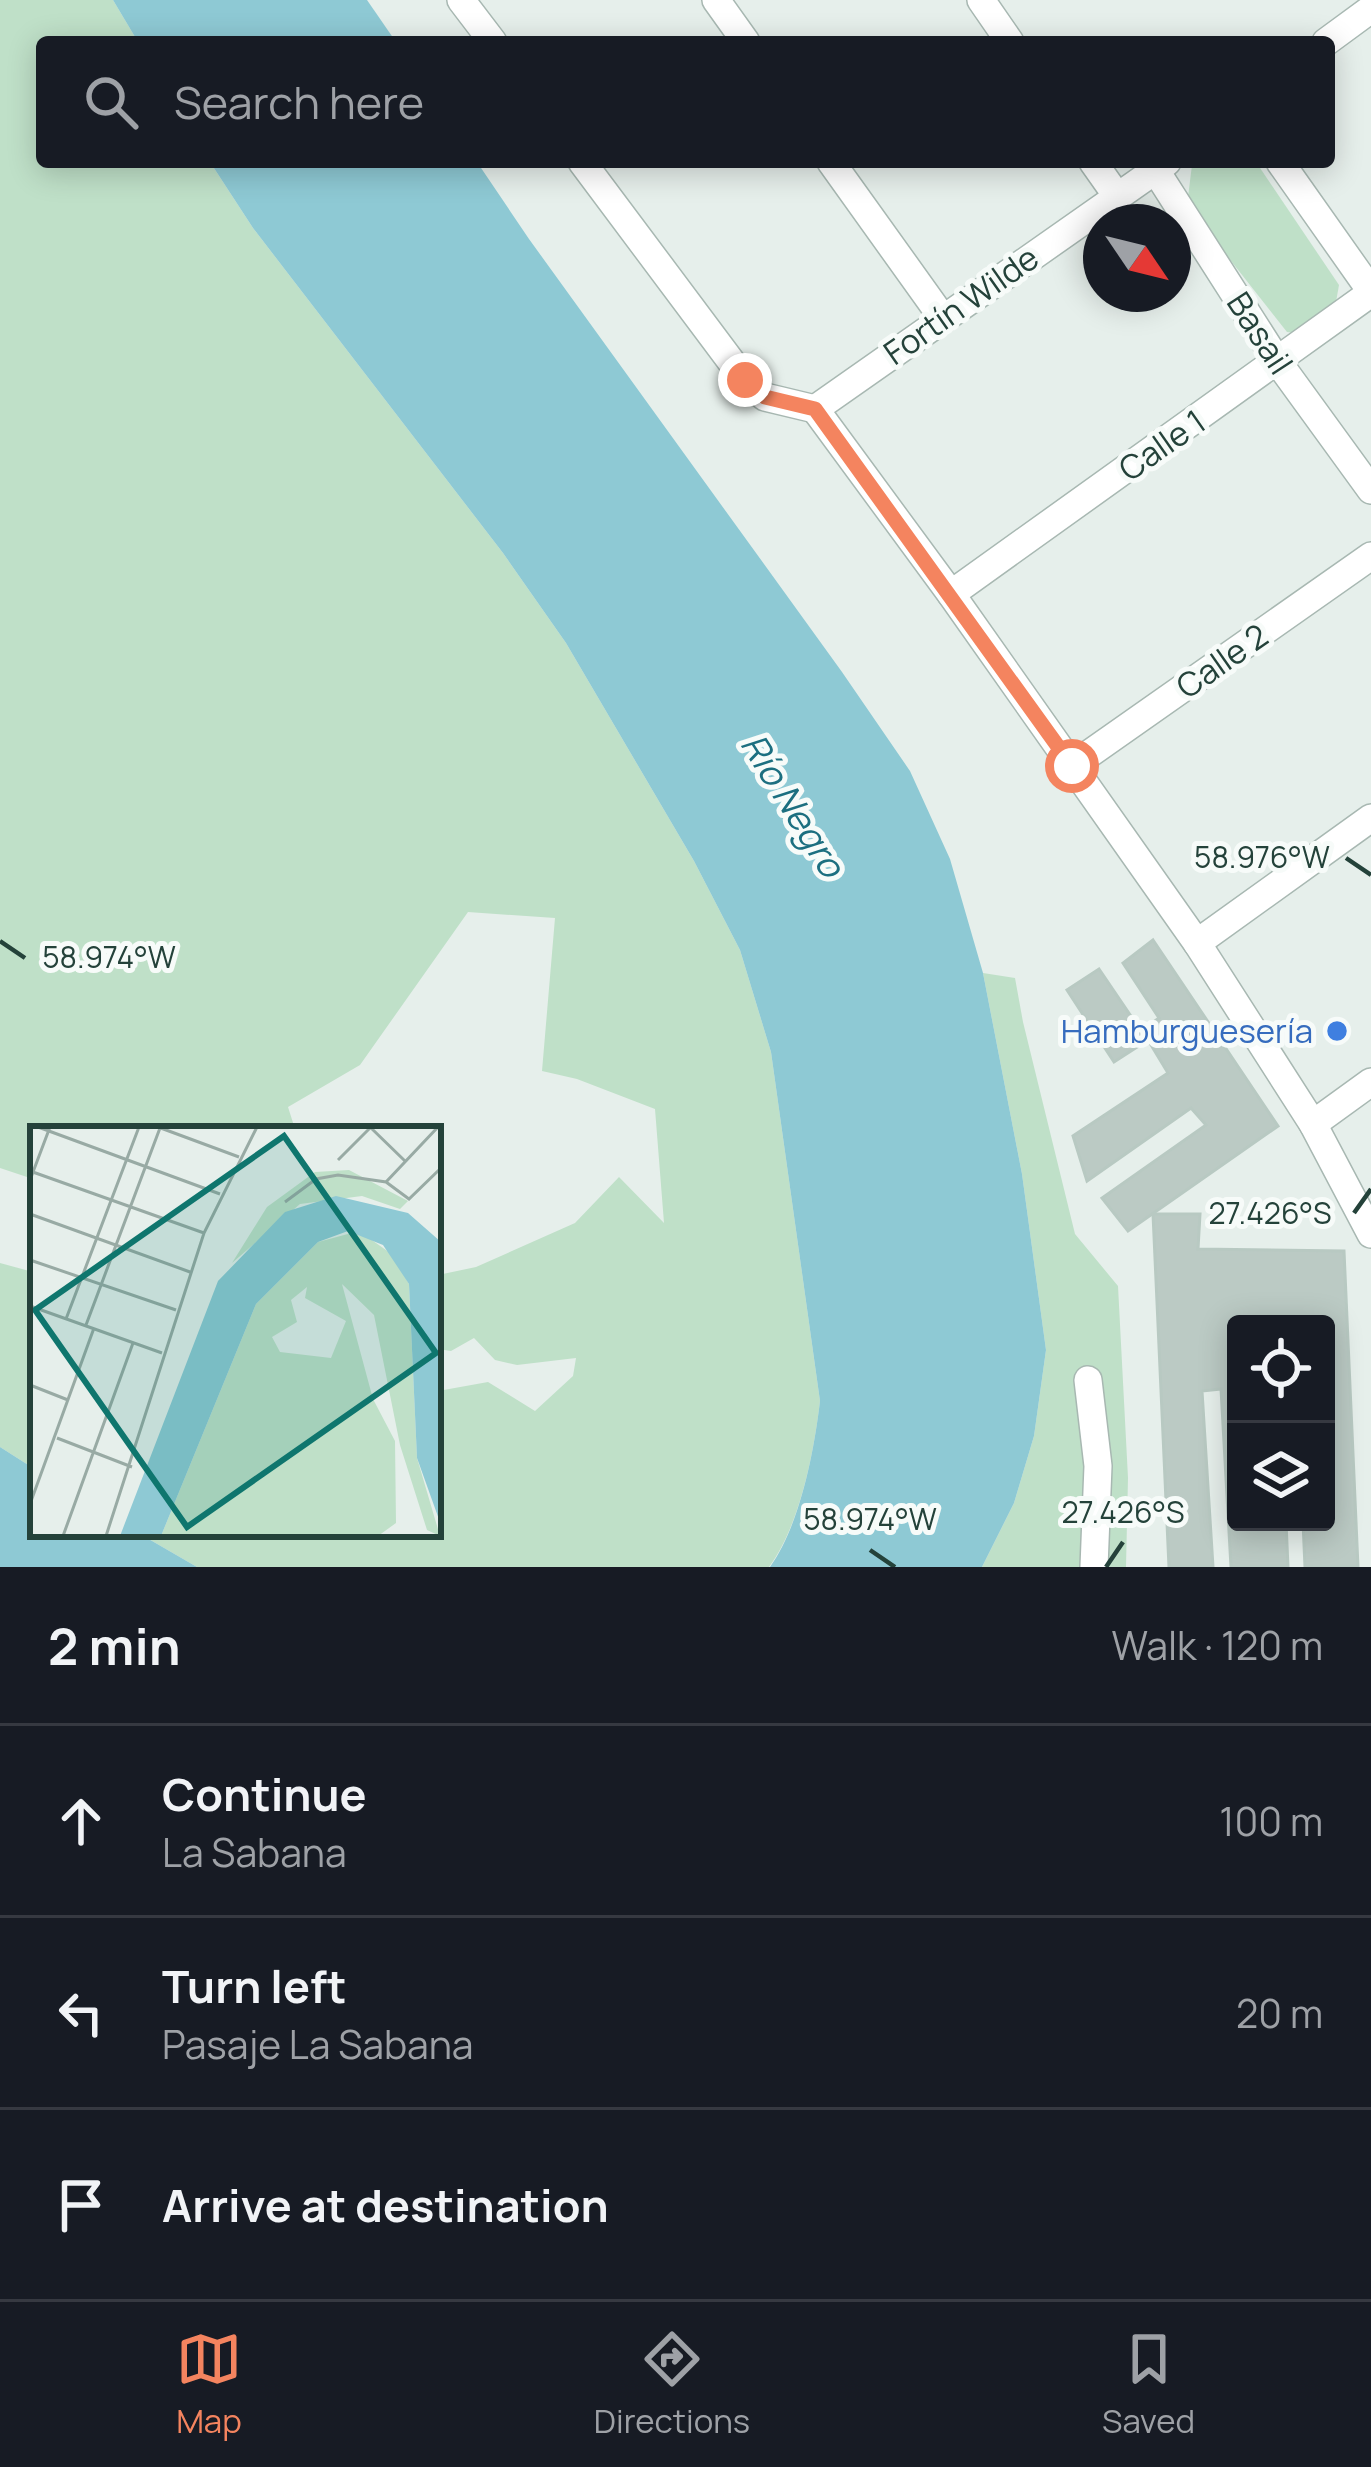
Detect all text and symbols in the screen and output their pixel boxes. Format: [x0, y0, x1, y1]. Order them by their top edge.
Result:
search box [36, 36, 1335, 168]
icon: search [78, 69, 144, 135]
text: Search here [174, 71, 424, 133]
north arrow [1083, 204, 1191, 312]
street label: Fortín Wilde [874, 235, 1047, 374]
street label: Basail [1217, 283, 1304, 383]
route end [718, 353, 772, 407]
street label: Calle 1 [1109, 399, 1214, 491]
street label: Calle 2 [1167, 613, 1276, 708]
water label: Río Negro [730, 724, 858, 888]
route start [1045, 739, 1099, 793]
text: 58.976°W [1194, 836, 1330, 877]
text: 58.974°W [42, 936, 176, 977]
place label: Hamburguesería [1061, 1008, 1313, 1053]
marker: Hamburguesería [1324, 1018, 1350, 1044]
inset map [30, 1126, 441, 1537]
text: 27.426°S [1208, 1192, 1332, 1233]
map controls [1227, 1315, 1335, 1531]
button: locate [1227, 1315, 1335, 1423]
button: layers [1227, 1423, 1335, 1531]
text: 27.426°S [1061, 1491, 1185, 1532]
text: 58.974°W [803, 1498, 937, 1539]
text: 2 min [48, 1611, 181, 1680]
text: Walk · 120 m [1112, 1618, 1323, 1672]
text: Continue [162, 1763, 367, 1825]
icon: ahead [48, 1788, 114, 1854]
text: 100 m [1219, 1794, 1323, 1848]
text: La Sabana [162, 1825, 347, 1879]
text: Turn left [162, 1955, 347, 2017]
icon: left [48, 1980, 114, 2046]
text: 20 m [1236, 1986, 1323, 2040]
text: Pasaje La Sabana [162, 2017, 473, 2071]
icon: arrive [48, 2172, 114, 2238]
text: Arrive at destination [162, 2174, 609, 2236]
tab: Map [176, 2326, 242, 2443]
tab: Directions [594, 2326, 750, 2443]
tab: Saved [1102, 2326, 1195, 2443]

